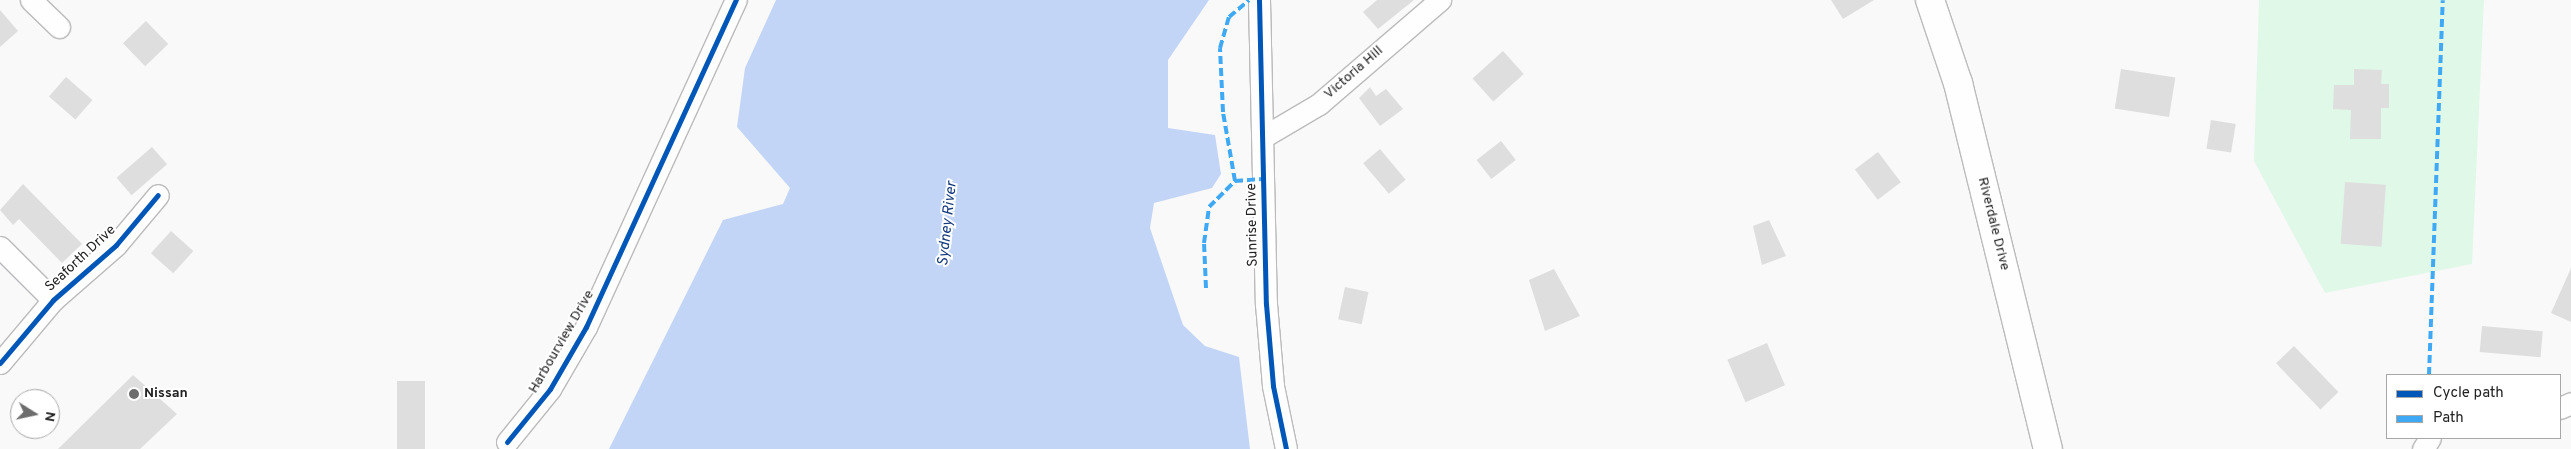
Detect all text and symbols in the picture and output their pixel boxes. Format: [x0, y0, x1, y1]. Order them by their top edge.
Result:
street label: Victoria Hill [1321, 43, 1387, 103]
street label: Riverdale Drive [1973, 176, 2013, 272]
water label: Sydney River [935, 181, 961, 267]
street label: Sunrise Drive [1244, 183, 1262, 267]
street label: Seaforth Drive [42, 222, 120, 296]
street label: Harbourview Drive [526, 287, 598, 397]
legend [2386, 374, 2561, 439]
text: Cycle path [2433, 384, 2504, 403]
place label: Nissan [144, 386, 188, 402]
marker: Nissan [128, 388, 140, 400]
north arrow [10, 389, 60, 439]
text: Path [2433, 409, 2464, 428]
text: N [40, 410, 59, 423]

